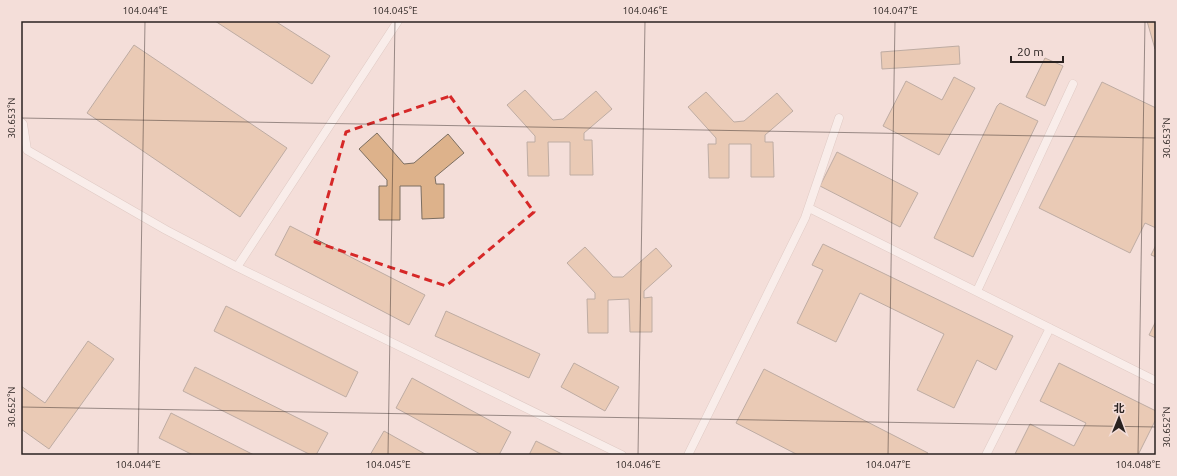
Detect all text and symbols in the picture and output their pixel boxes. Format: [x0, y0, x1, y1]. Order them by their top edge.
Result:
text: 104.044°E [122, 5, 168, 16]
text: 104.045°E [372, 5, 418, 16]
text: 104.046°E [622, 5, 668, 16]
text: 104.047°E [872, 5, 918, 16]
scale bar [1011, 38, 1063, 64]
text: 20 m [1017, 45, 1044, 58]
text: 30.653°N [6, 97, 17, 139]
text: 30.653°N [1161, 117, 1172, 159]
text: 30.652°N [6, 386, 17, 428]
north arrow [1099, 398, 1139, 438]
text: 北 [1114, 402, 1125, 414]
text: 30.652°N [1161, 406, 1172, 448]
text: 104.044°E [115, 459, 161, 470]
text: 104.045°E [365, 459, 411, 470]
text: 104.046°E [615, 459, 661, 470]
text: 104.047°E [865, 459, 911, 470]
text: 104.048°E [1115, 459, 1161, 470]

